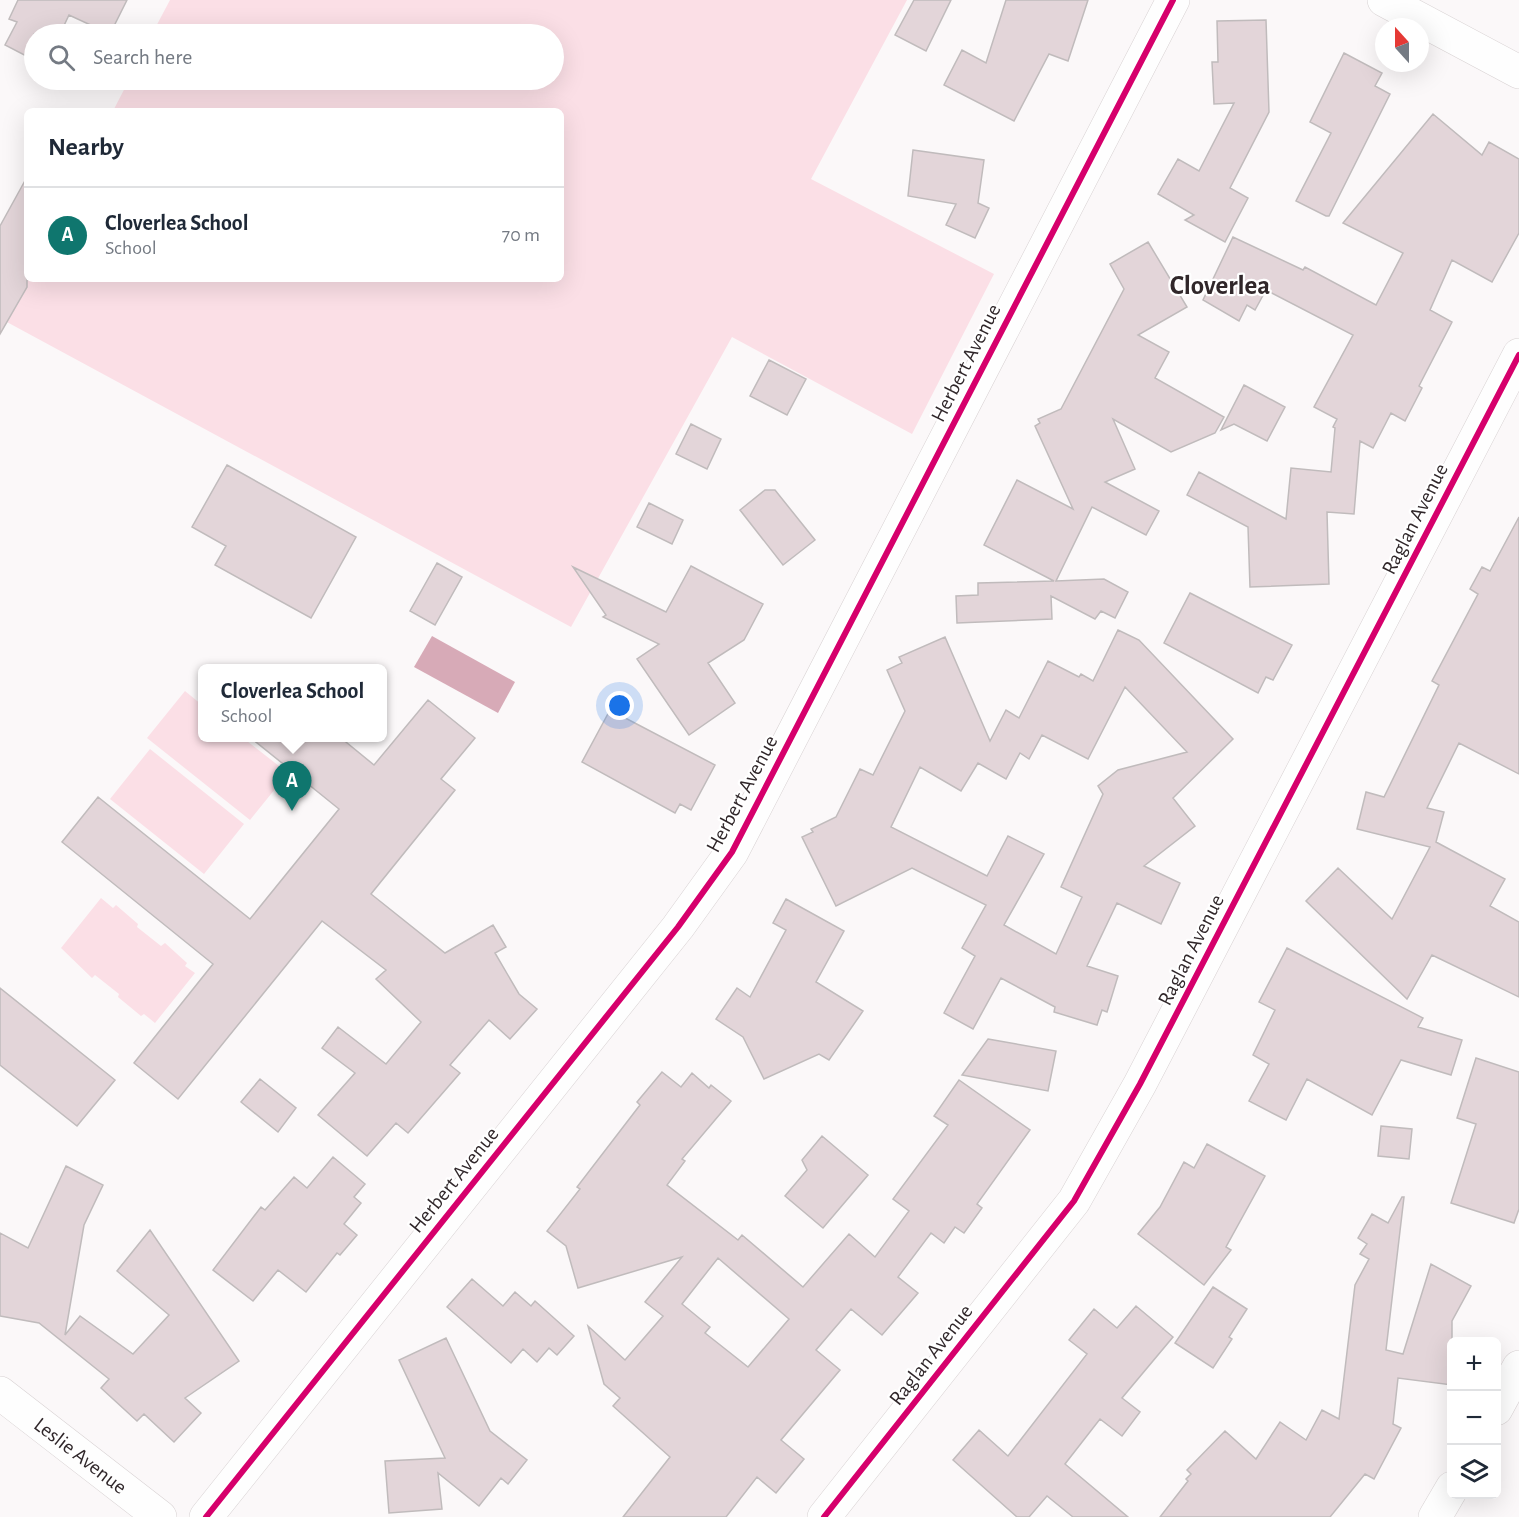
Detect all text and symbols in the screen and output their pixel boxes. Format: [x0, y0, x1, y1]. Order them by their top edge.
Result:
north arrow [1375, 18, 1429, 72]
search box [24, 24, 564, 90]
icon: search [45, 41, 78, 74]
text: Search here [93, 46, 192, 68]
text: Nearby [48, 134, 124, 160]
text: Cloverlea School [105, 212, 249, 234]
text: A [62, 225, 74, 245]
text: 70 m [502, 225, 540, 245]
text: School [105, 238, 157, 258]
district label: Cloverlea [1170, 272, 1270, 299]
street label: Herbert Avenue [927, 301, 1005, 425]
street label: Raglan Avenue [1378, 460, 1452, 578]
popup [198, 664, 387, 742]
text: Cloverlea School [221, 680, 364, 702]
your location [605, 691, 634, 720]
text: School [221, 706, 272, 726]
street label: Herbert Avenue [702, 732, 782, 856]
pin: A [272, 762, 312, 811]
street label: Raglan Avenue [1154, 891, 1228, 1009]
street label: Herbert Avenue [405, 1123, 503, 1237]
street label: Raglan Avenue [885, 1301, 977, 1409]
map controls [1447, 1337, 1501, 1499]
button: + [1447, 1337, 1501, 1391]
button: − [1447, 1391, 1501, 1445]
street label: Leslie Avenue [30, 1413, 131, 1498]
button: layers [1447, 1445, 1501, 1499]

